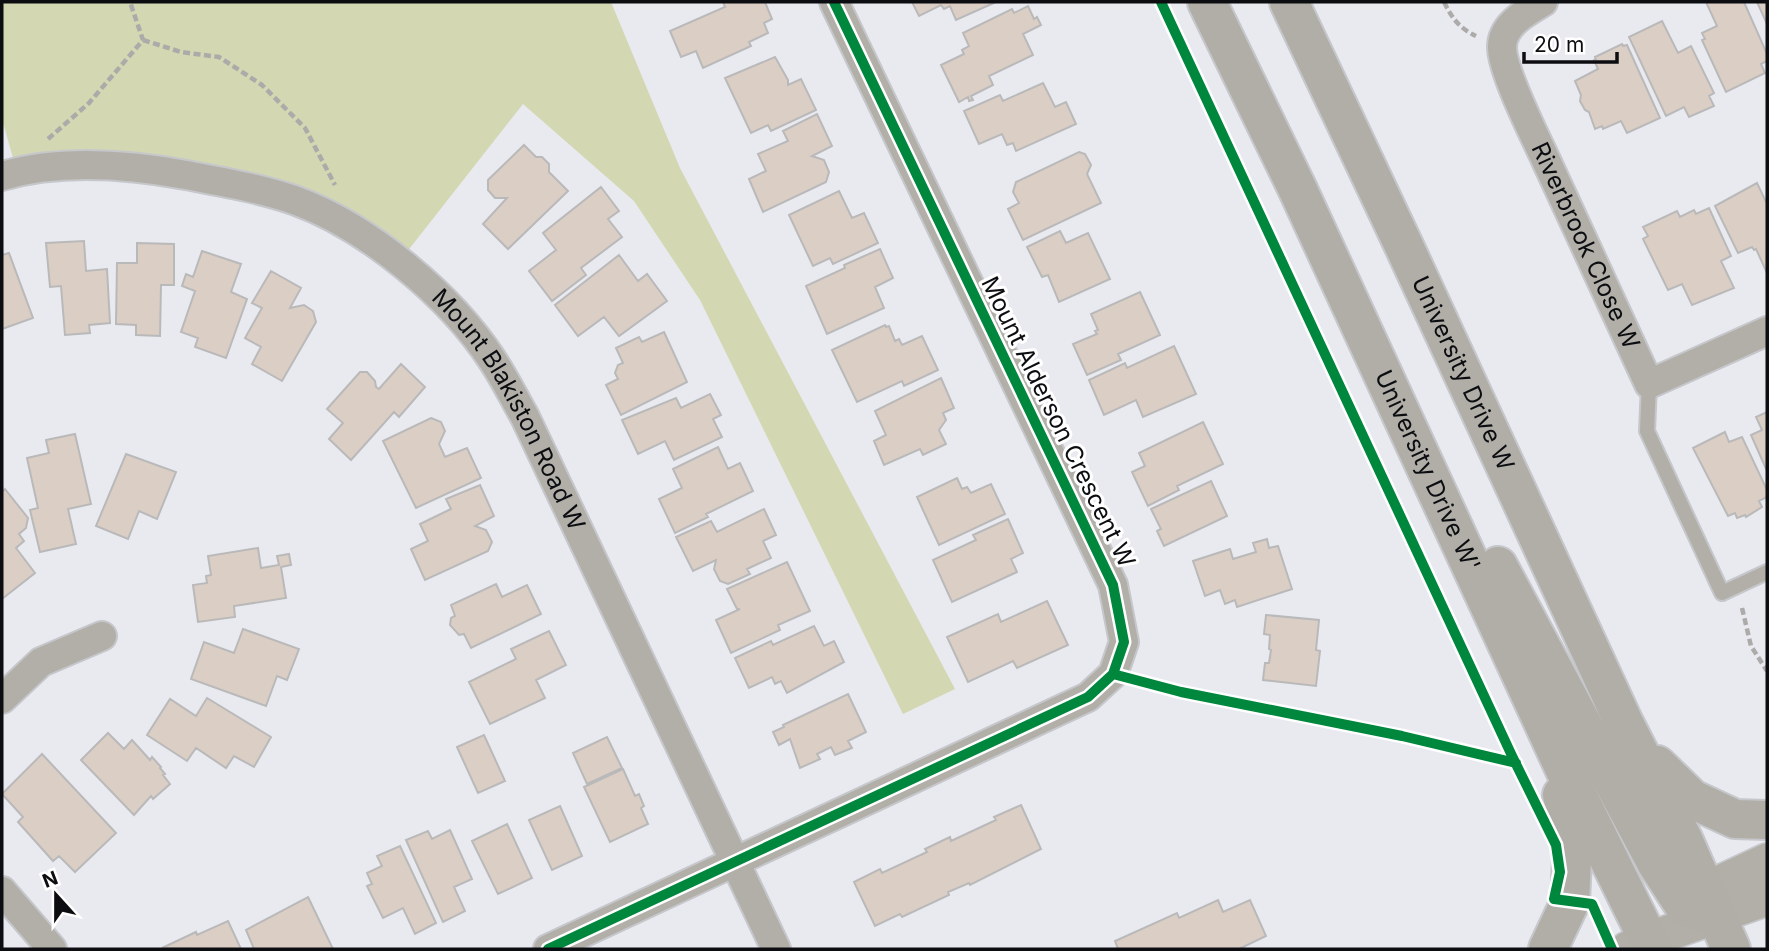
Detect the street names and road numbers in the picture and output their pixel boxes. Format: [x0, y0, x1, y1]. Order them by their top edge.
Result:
street label: Riverbrook Close W [1526, 138, 1646, 354]
street label: University Drive W [1406, 271, 1521, 475]
street label: Mount Alderson Crescent W [975, 272, 1142, 572]
street label: Mount Blakiston Road W [426, 283, 591, 535]
street label: University Drive W' [1369, 365, 1487, 576]

